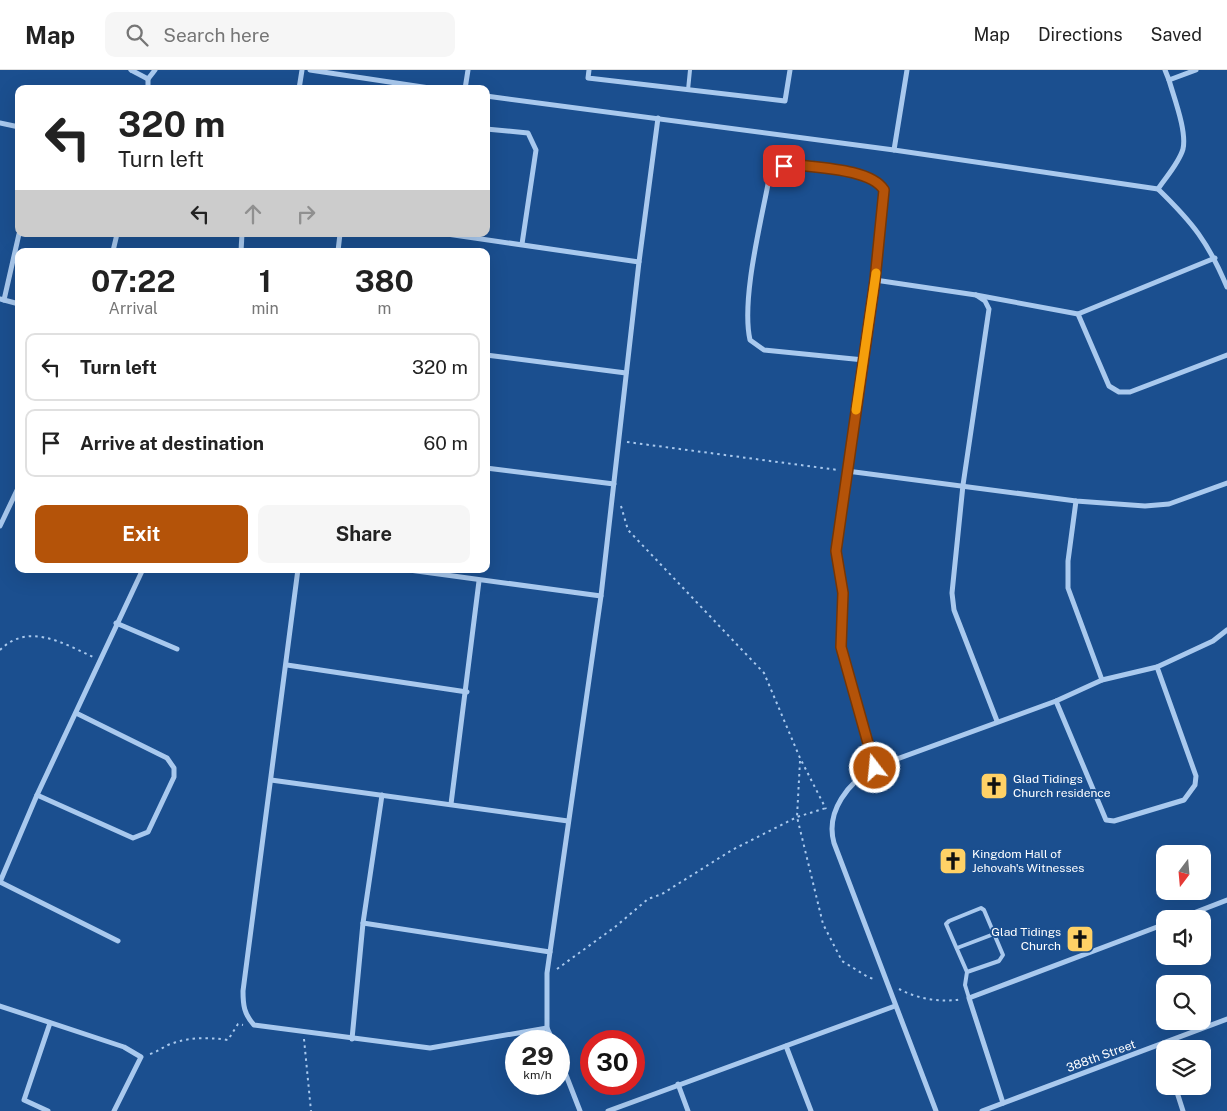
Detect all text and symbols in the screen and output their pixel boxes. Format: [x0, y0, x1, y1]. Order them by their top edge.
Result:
search box [105, 12, 455, 57]
text: Map [25, 21, 75, 49]
icon: search [123, 21, 151, 49]
text: Search here [163, 24, 270, 46]
text: Map [973, 24, 1010, 45]
text: Directions [1038, 24, 1123, 45]
text: Saved [1151, 24, 1202, 45]
text: 320 m [118, 104, 225, 145]
icon: left [35, 105, 100, 170]
pin [763, 145, 805, 187]
text: Turn left [118, 146, 204, 172]
icon: arrive [770, 152, 798, 180]
icon: left [186, 200, 214, 228]
icon: ahead [239, 200, 267, 228]
icon: right [292, 200, 320, 228]
text: 07:22 [91, 263, 175, 299]
text: 1 [259, 263, 271, 299]
text: 380 [355, 263, 414, 299]
text: Arrival [109, 299, 158, 318]
text: min [252, 299, 279, 318]
text: m [377, 299, 391, 318]
icon: left [37, 353, 65, 381]
text: Turn left [80, 356, 157, 378]
text: 320 m [412, 356, 468, 378]
icon: arrive [37, 429, 65, 457]
text: Arrive at destination [80, 432, 264, 454]
text: 60 m [424, 432, 468, 454]
button: Exit [35, 505, 248, 563]
button: Share [258, 505, 470, 563]
position arrow [848, 741, 900, 793]
church icon: Glad Tidings Church residence [979, 771, 1009, 801]
place label: Glad Tidings Church residence [1013, 772, 1111, 800]
north arrow [1156, 845, 1211, 900]
map controls [1156, 845, 1211, 1095]
church icon: Kingdom Hall of Jehovah's Witnesses [938, 846, 968, 876]
place label: Kingdom Hall of Jehovah's Witnesses [972, 847, 1084, 875]
button: sound [1156, 910, 1211, 965]
church icon: Glad Tidings Church [1065, 924, 1095, 954]
place label: Glad Tidings Church [991, 925, 1061, 953]
button: search [1156, 975, 1211, 1030]
speed limit sign: 30 [580, 1030, 645, 1095]
street label: 388th Street [1065, 1037, 1138, 1075]
button: layers [1156, 1040, 1211, 1095]
text: 29 [521, 1041, 554, 1071]
text: km/h [523, 1068, 552, 1082]

